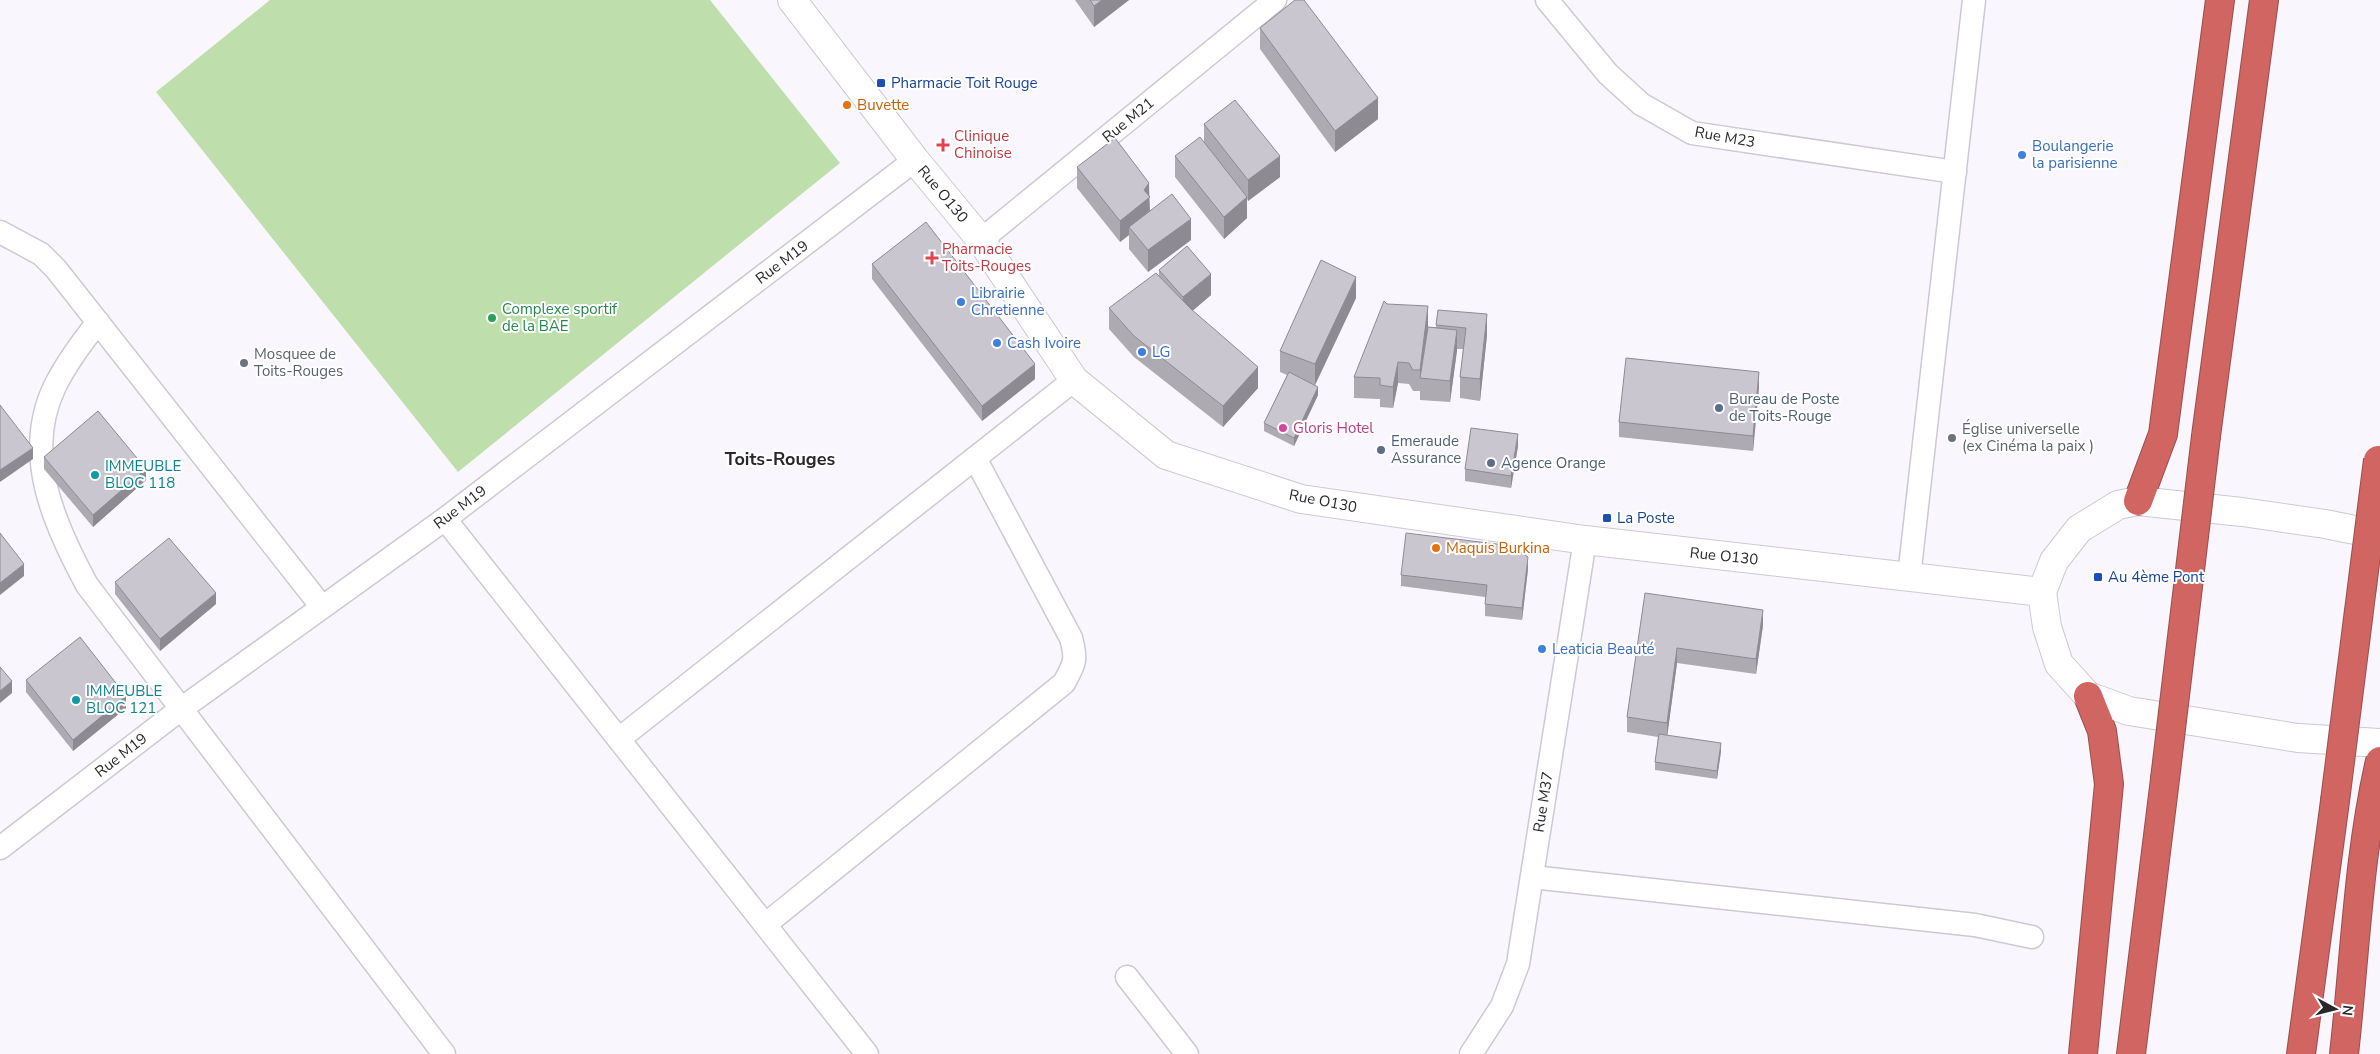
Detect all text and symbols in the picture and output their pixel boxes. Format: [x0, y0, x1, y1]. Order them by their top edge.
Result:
place label: Pharmacie Toit Rouge [891, 73, 1038, 93]
marker: Pharmacie Toit Rouge [875, 77, 887, 89]
street label: Rue M21 [1098, 93, 1158, 147]
place label: Buvette [857, 95, 909, 115]
marker: Buvette [841, 99, 853, 111]
street label: Rue M23 [1693, 122, 1757, 152]
place label: Clinique Chinoise [954, 126, 1012, 163]
place label: Boulangerie la parisienne [2032, 136, 2118, 173]
marker: Clinique Chinoise [936, 138, 950, 152]
marker: Boulangerie la parisienne [2016, 149, 2028, 161]
street label: Rue O130 [913, 161, 973, 227]
street label: Rue M19 [752, 236, 812, 288]
place label: Pharmacie Toits-Rouges [942, 239, 1031, 276]
marker: Pharmacie Toits-Rouges [926, 252, 938, 264]
place label: Librairie Chretienne [971, 283, 1045, 320]
marker: Librairie Chretienne [955, 296, 967, 308]
place label: Complexe sportif de la BAE [502, 299, 618, 336]
marker: Complexe sportif de la BAE [486, 312, 498, 324]
place label: Cash Ivoire [1007, 333, 1081, 353]
marker: Cash Ivoire [991, 337, 1003, 349]
place label: LG [1152, 342, 1171, 362]
place label: Mosquee de Toits-Rouges [254, 344, 343, 381]
marker: LG [1136, 346, 1148, 358]
marker: Mosquee de Toits-Rouges [238, 357, 250, 369]
place label: Bureau de Poste de Toits-Rouge [1729, 389, 1839, 426]
marker: Bureau de Poste de Toits-Rouge [1713, 402, 1725, 414]
place label: Gloris Hotel [1293, 418, 1374, 438]
place label: Église universelle (ex Cinéma la paix ) [1962, 419, 2094, 456]
marker: Gloris Hotel [1277, 422, 1289, 434]
place label: Emeraude Assurance [1391, 431, 1461, 468]
marker: Église universelle (ex Cinéma la paix ) [1946, 432, 1958, 444]
marker: Emeraude Assurance [1375, 444, 1387, 456]
district label: Toits-Rouges [725, 447, 835, 471]
place label: Agence Orange [1501, 453, 1606, 473]
place label: IMMEUBLE BLOC 118 [105, 456, 181, 493]
marker: Agence Orange [1485, 457, 1497, 469]
marker: IMMEUBLE BLOC 118 [89, 469, 101, 481]
street label: Rue M19 [430, 481, 490, 533]
street label: Rue O130 [1287, 485, 1359, 517]
place label: La Poste [1617, 508, 1675, 528]
marker: La Poste [1601, 512, 1613, 524]
place label: Maquis Burkina [1446, 538, 1550, 558]
marker: Maquis Burkina [1430, 542, 1442, 554]
street label: Rue O130 [1689, 542, 1759, 570]
place label: Au 4ème Pont [2108, 567, 2205, 587]
marker: Au 4ème Pont [2092, 571, 2104, 583]
place label: Leaticia Beauté [1552, 639, 1655, 659]
marker: Leaticia Beauté [1536, 643, 1548, 655]
place label: IMMEUBLE BLOC 121 [86, 681, 162, 718]
marker: IMMEUBLE BLOC 121 [70, 694, 82, 706]
street label: Rue M19 [91, 728, 151, 782]
street label: Rue M37 [1528, 770, 1558, 834]
north arrow [2310, 984, 2360, 1034]
text: N [2337, 1004, 2357, 1017]

